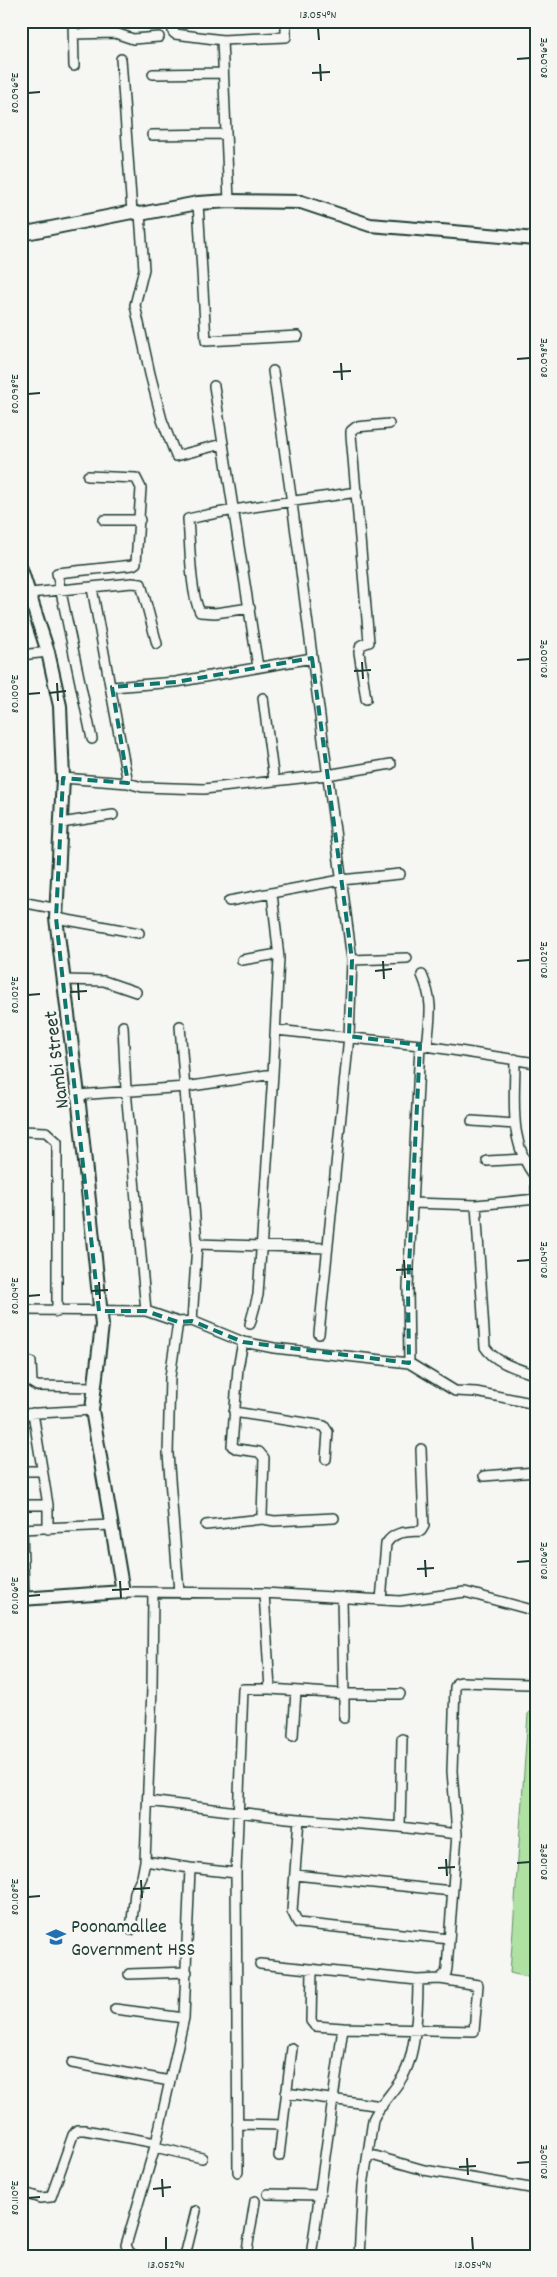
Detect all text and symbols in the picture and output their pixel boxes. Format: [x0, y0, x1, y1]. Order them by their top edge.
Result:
text: 13.054°N [300, 7, 336, 24]
text: 80.096°E [536, 37, 553, 78]
text: 80.096°E [7, 72, 24, 113]
text: 80.098°E [536, 338, 553, 378]
text: 80.098°E [7, 374, 24, 414]
text: 80.100°E [536, 639, 553, 678]
text: 80.100°E [7, 674, 24, 713]
text: 80.102°E [536, 941, 553, 979]
text: 80.102°E [7, 976, 24, 1014]
street label: Nambi Street [38, 1009, 78, 1110]
text: 80.104°E [536, 1241, 553, 1278]
text: 80.104°E [7, 1277, 24, 1314]
text: 80.106°E [536, 1542, 553, 1580]
text: 80.106°E [7, 1577, 24, 1615]
text: 80.108°E [536, 1843, 553, 1880]
text: 80.108°E [7, 1878, 24, 1915]
place label: Poonamallee Government HSS [71, 1914, 195, 1965]
school or university icon: Poonamallee Government HSS [45, 1926, 67, 1948]
text: 80.110°E [536, 2144, 553, 2179]
text: 80.110°E [7, 2180, 24, 2215]
text: 13.052°N [147, 2257, 185, 2274]
text: 13.054°N [455, 2257, 491, 2274]

